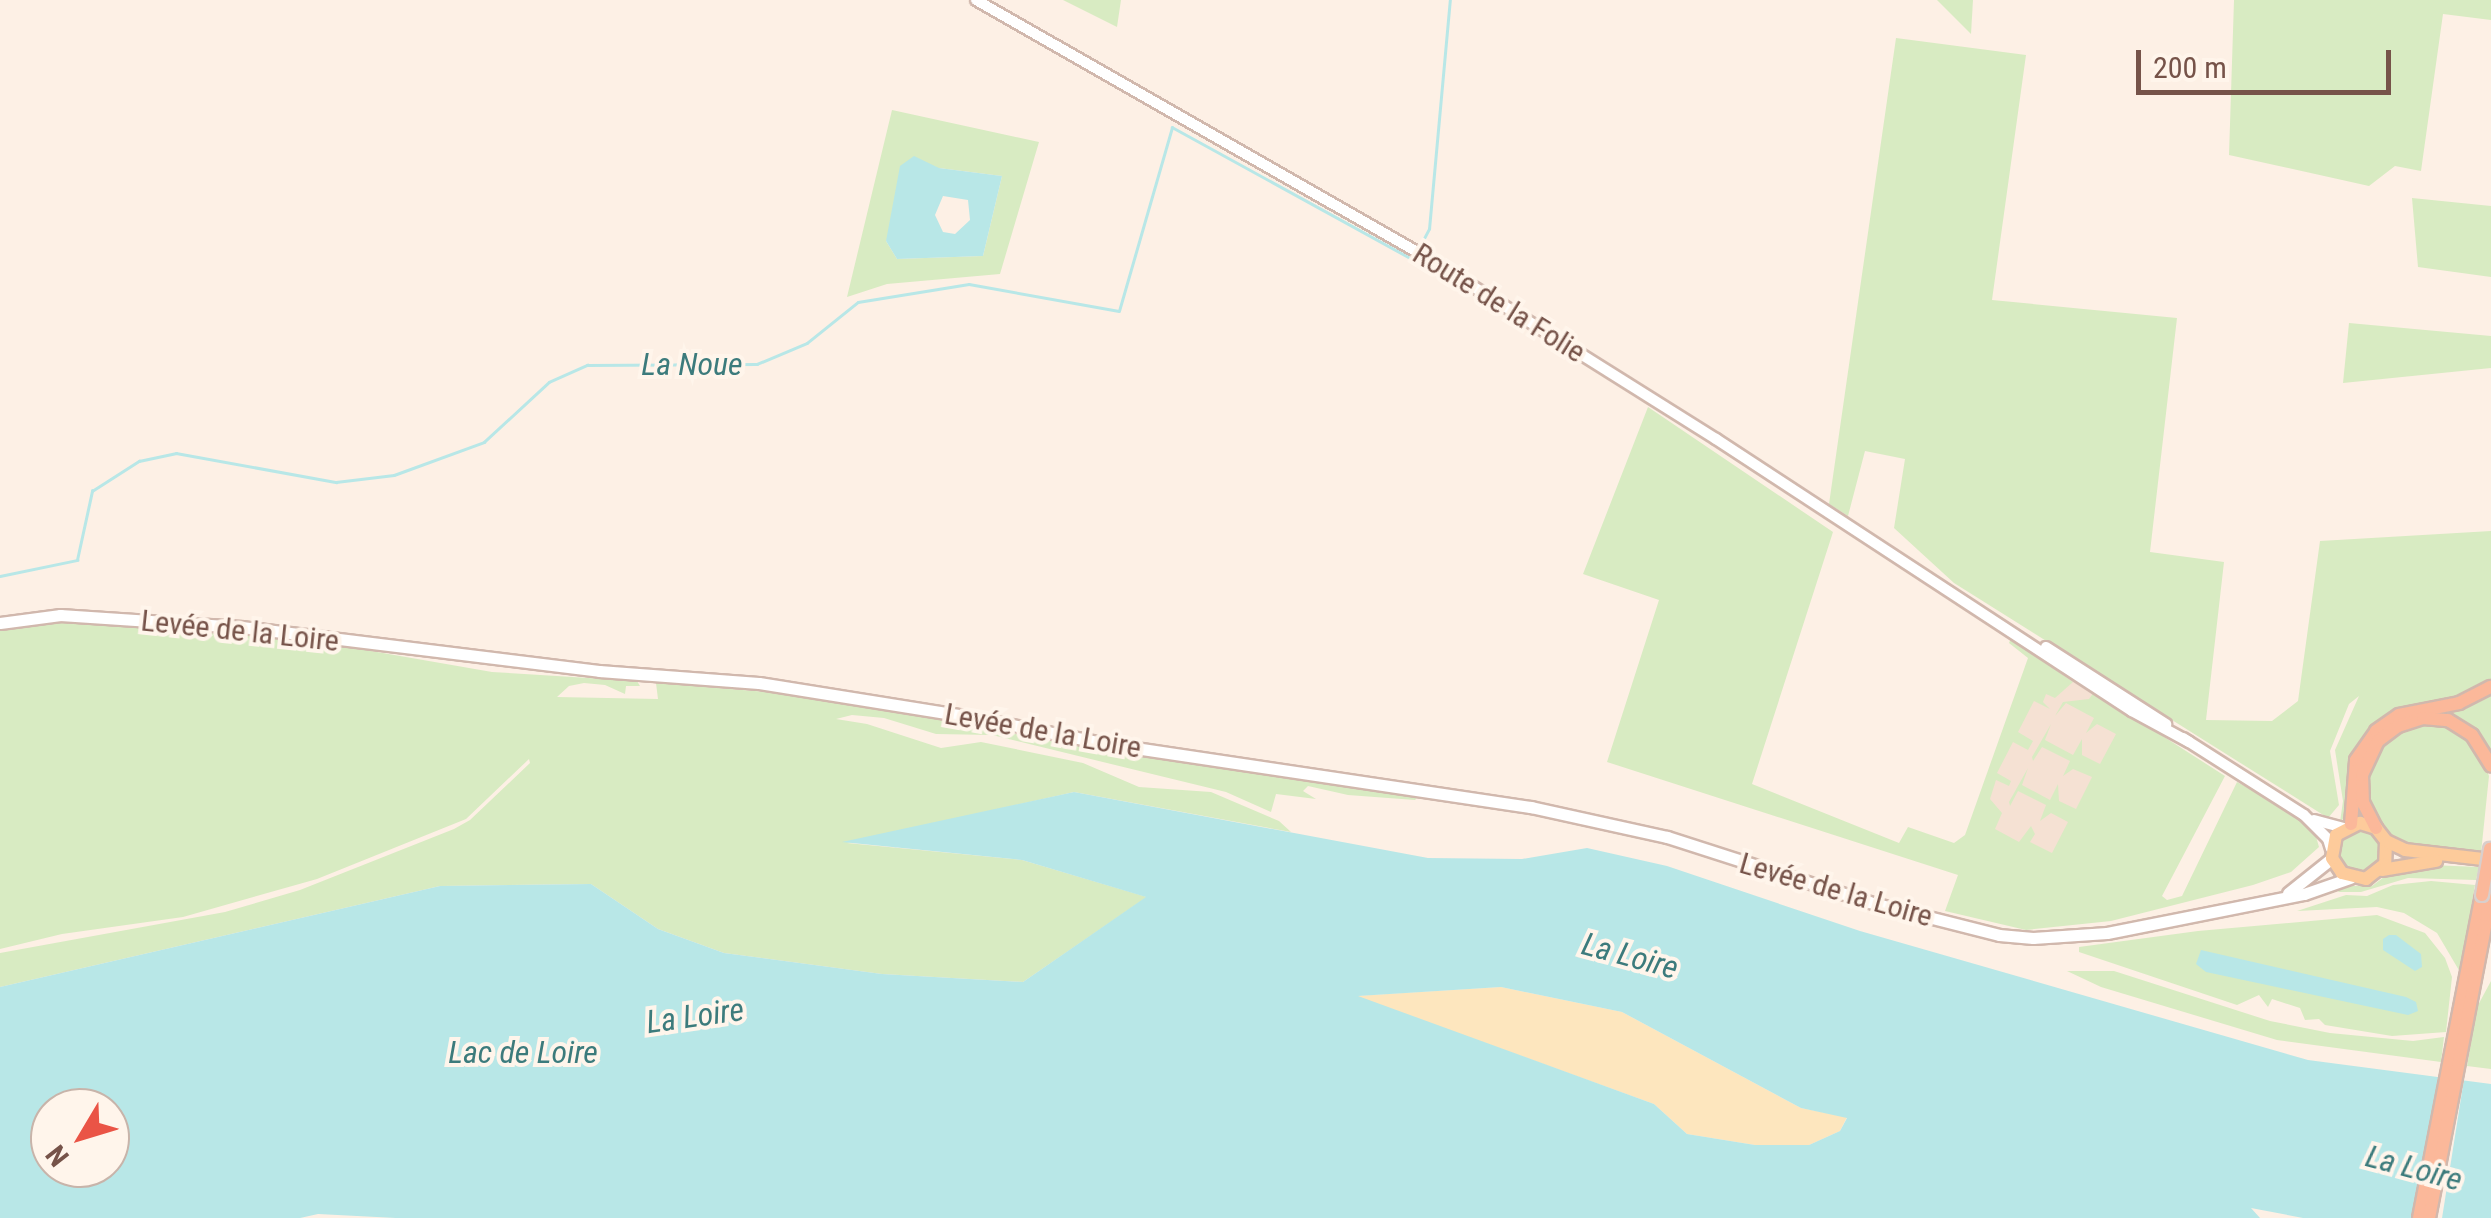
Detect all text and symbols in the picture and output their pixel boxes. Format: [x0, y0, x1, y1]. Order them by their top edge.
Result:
scale bar [2141, 30, 2396, 92]
text: 200 m [2153, 50, 2227, 85]
street label: Route de la Folie [1406, 236, 1592, 370]
water label: La Noue [641, 345, 743, 383]
street label: Levée de la Loire [139, 603, 341, 659]
street label: Levée de la Loire [942, 696, 1144, 766]
street label: Levée de la Loire [1735, 845, 1937, 935]
water label: La Loire [1578, 925, 1682, 987]
water label: La Loire [644, 990, 746, 1042]
water label: Lac de Loire [448, 1033, 598, 1071]
north arrow [30, 1088, 130, 1188]
water label: La Loire [2362, 1137, 2466, 1199]
text: N [39, 1139, 76, 1172]

